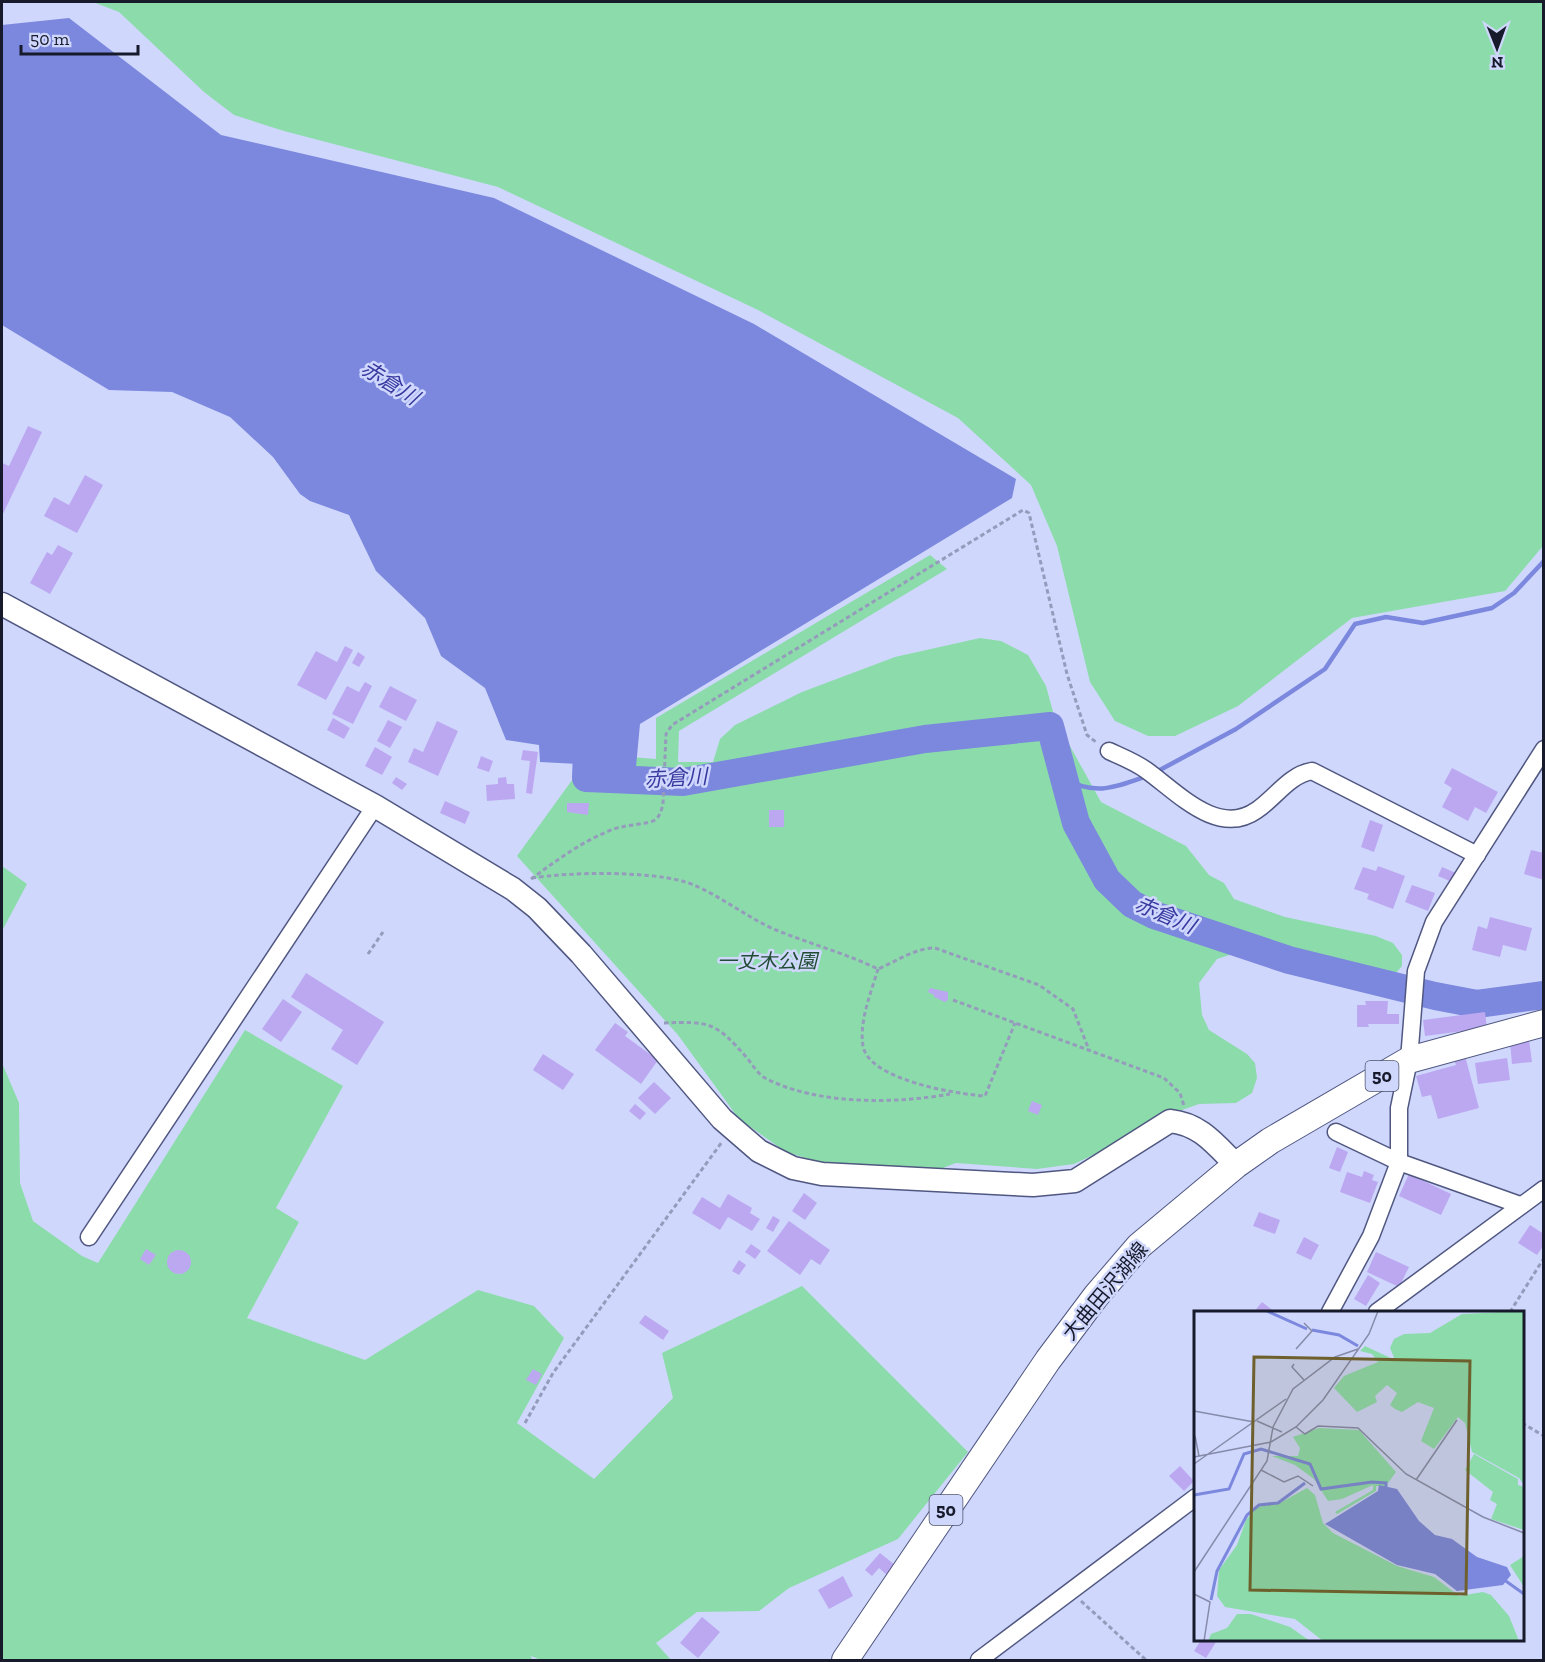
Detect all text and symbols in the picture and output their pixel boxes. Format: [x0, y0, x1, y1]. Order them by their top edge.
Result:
scale bar [21, 18, 138, 56]
north arrow [1467, 18, 1527, 78]
text: 50 m [30, 28, 70, 50]
text: N [1491, 53, 1504, 72]
water label: 赤倉川 [357, 355, 425, 411]
water label: 赤倉川 [644, 763, 710, 792]
water label: 赤倉川 [1131, 891, 1201, 939]
park label: 一丈木公園 [717, 949, 820, 973]
road number: 50 [1366, 1061, 1398, 1091]
street label: 大曲田沢湖線 [1057, 1237, 1153, 1345]
inset map [1194, 1311, 1524, 1641]
road number: 50 [930, 1495, 962, 1525]

